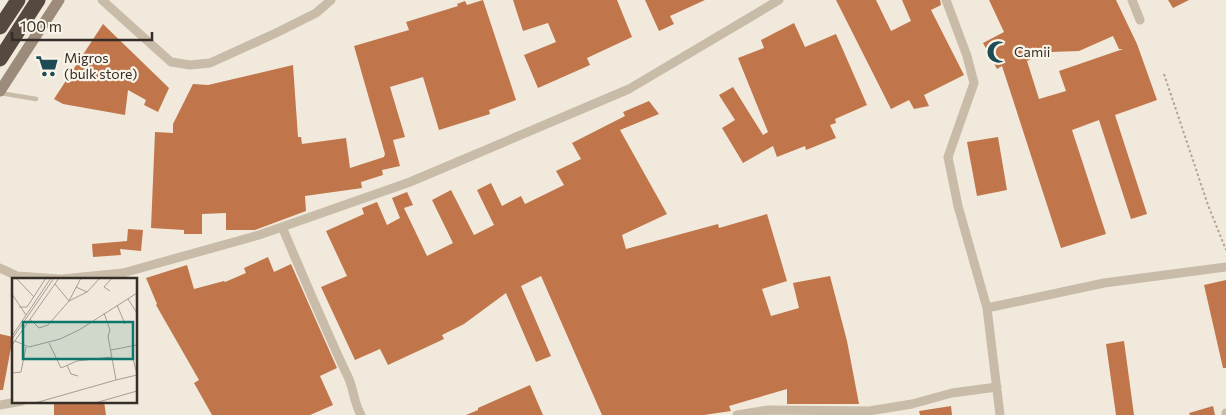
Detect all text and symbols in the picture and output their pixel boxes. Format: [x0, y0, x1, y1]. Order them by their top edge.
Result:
scale bar [12, 10, 152, 42]
text: 100 m [20, 17, 62, 35]
mosque icon: Camii [985, 39, 1011, 65]
place label: Camii [1014, 43, 1050, 60]
place label: Migros (bulk store) [64, 49, 137, 82]
supermarket icon: Migros (bulk store) [34, 53, 60, 79]
inset map [12, 278, 138, 402]

